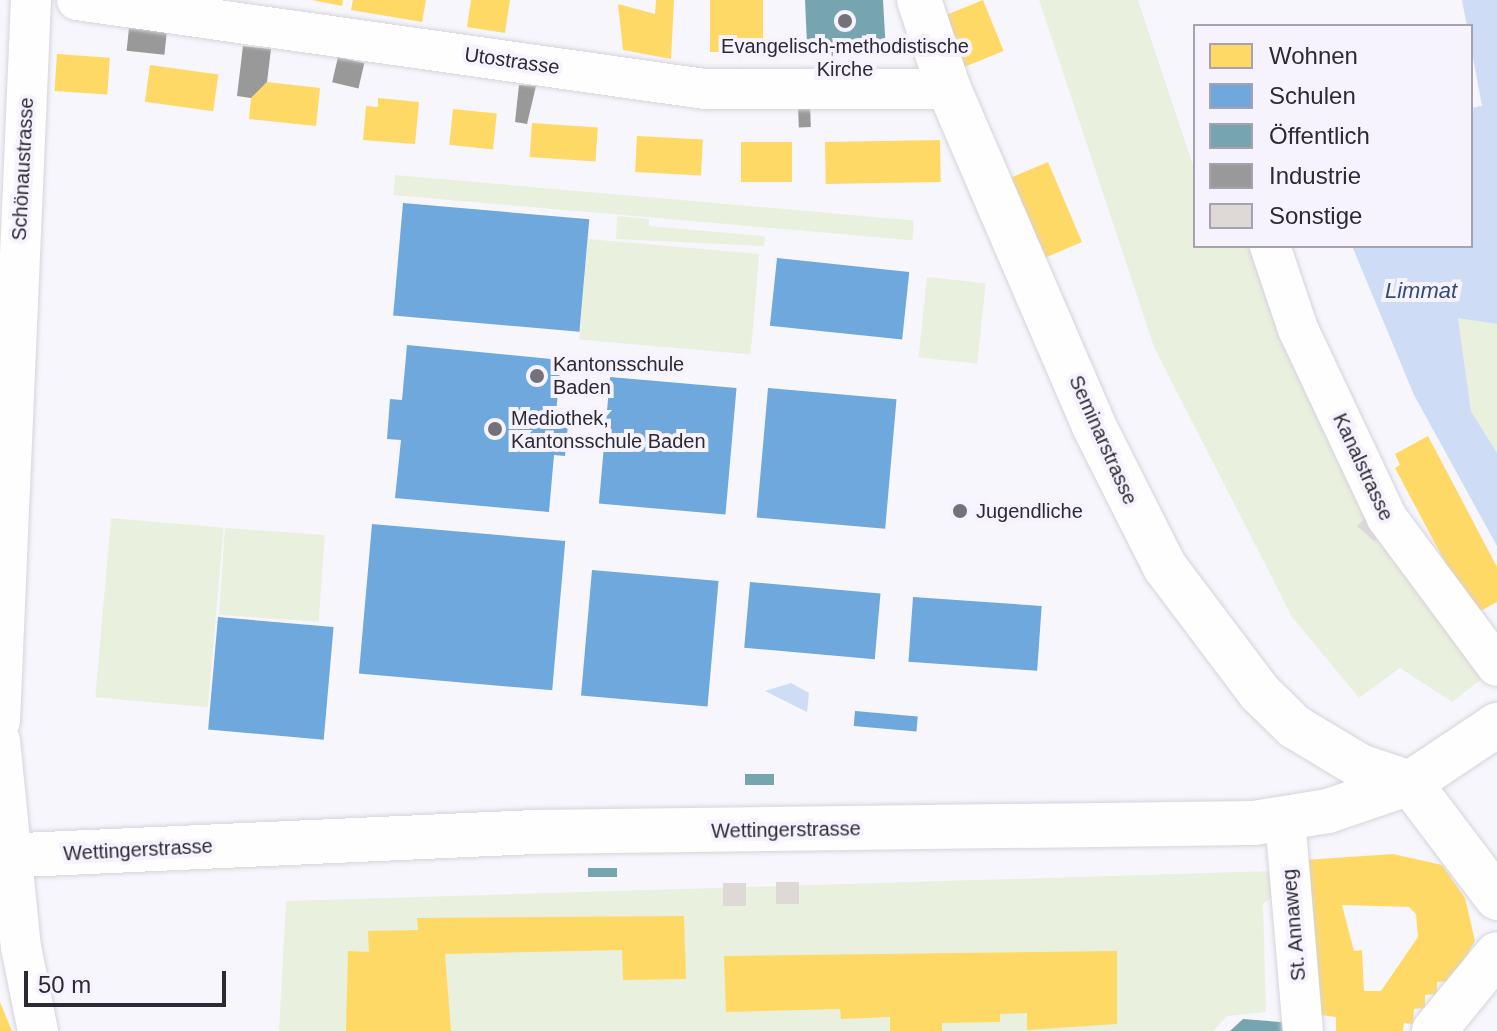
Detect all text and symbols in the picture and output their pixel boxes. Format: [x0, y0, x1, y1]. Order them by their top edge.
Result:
marker: Evangelisch-methodistische Kirche [836, 12, 854, 30]
legend [1193, 24, 1473, 248]
place label: Evangelisch-methodistische Kirche [721, 34, 969, 81]
street label: Utostrasse [463, 42, 561, 80]
text: Wohnen [1269, 42, 1358, 69]
text: Schulen [1269, 82, 1356, 109]
street label: Schönaustrasse [7, 97, 39, 241]
text: Öffentlich [1269, 122, 1370, 149]
text: Industrie [1269, 162, 1361, 189]
text: Sonstige [1269, 202, 1362, 229]
water label: Limmat [1385, 278, 1457, 304]
place label: Kantonsschule Baden [553, 352, 684, 399]
marker: Kantonsschule Baden [528, 367, 546, 385]
street label: Seminarstrasse [1064, 372, 1142, 508]
place label: Mediothek, Kantonsschule Baden [511, 406, 706, 453]
street label: Kanalstrasse [1328, 410, 1398, 524]
marker: Mediothek, Kantonsschule Baden [486, 420, 504, 438]
place label: Jugendliche [976, 499, 1083, 523]
marker: Jugendliche [951, 502, 969, 520]
street label: Wettingerstrasse [711, 817, 861, 843]
street label: Wettingerstrasse [63, 834, 213, 866]
street label: St. Annaweg [1277, 867, 1311, 983]
scale bar [28, 955, 230, 1005]
text: 50 m [38, 971, 91, 998]

